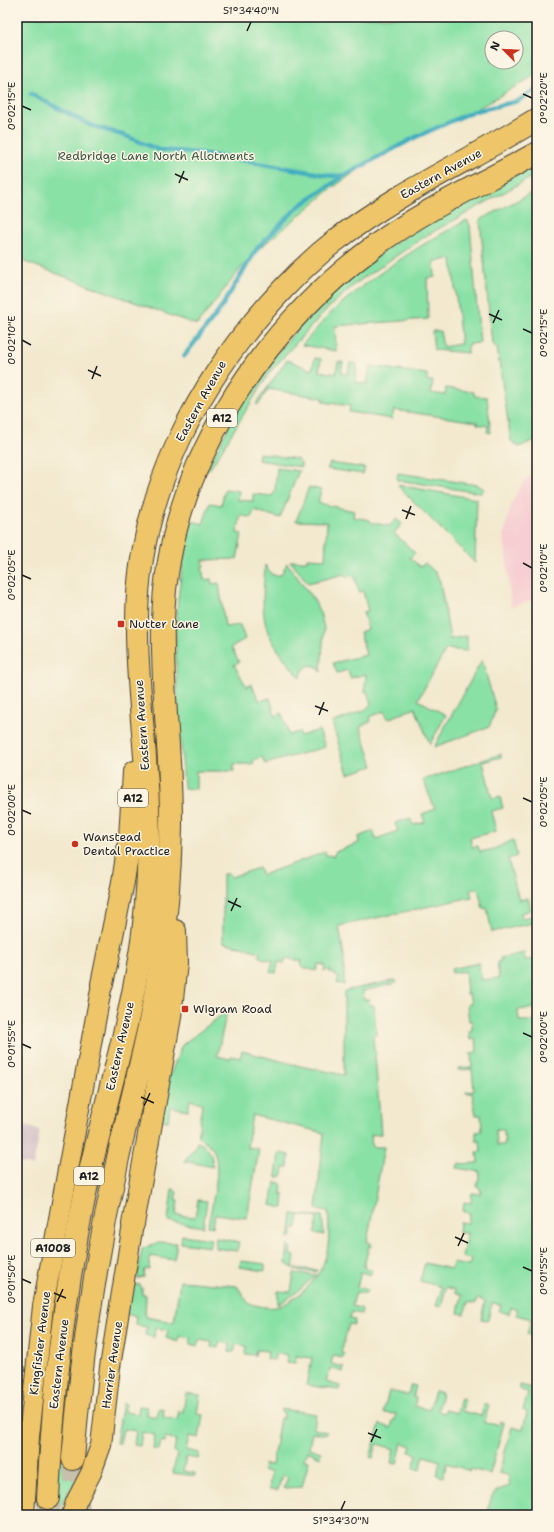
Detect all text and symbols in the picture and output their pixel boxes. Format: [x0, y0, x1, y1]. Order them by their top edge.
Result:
text: 51°34'40"N [223, 4, 279, 17]
north arrow [484, 30, 524, 70]
text: N [487, 39, 504, 53]
text: 0°02'20"E [537, 72, 550, 124]
text: 0°02'15"E [5, 82, 18, 130]
street label: Eastern Avenue [397, 145, 485, 203]
park label: Redbridge Lane North Allotments [58, 148, 254, 164]
text: 0°02'15"E [537, 309, 550, 357]
text: 0°02'10"E [5, 315, 18, 365]
street label: Eastern Avenue [172, 357, 230, 445]
road number: A12 [207, 409, 237, 427]
text: 0°02'10"E [537, 543, 550, 593]
text: 0°02'05"E [5, 550, 18, 600]
place label: Nutter Lane [129, 616, 199, 632]
marker: Nutter Lane [116, 619, 126, 629]
street label: Eastern Avenue [131, 679, 153, 771]
text: 0°02'05"E [537, 777, 550, 827]
text: 0°02'00"E [5, 784, 18, 836]
road number: A12 [118, 789, 148, 807]
place label: Wanstead Dental Practice [83, 829, 171, 859]
marker: Wanstead Dental Practice [70, 839, 80, 849]
street label: Eastern Avenue [102, 1000, 138, 1092]
place label: Wigram Road [193, 1001, 272, 1017]
marker: Wigram Road [180, 1004, 190, 1014]
text: 0°02'00"E [537, 1011, 550, 1063]
text: 0°01'55"E [5, 1020, 18, 1068]
road number: A12 [74, 1167, 104, 1185]
road number: A1008 [31, 1239, 75, 1257]
text: 0°01'55"E [537, 1247, 550, 1295]
text: 0°01'50"E [5, 1254, 18, 1304]
street label: Kingfisher Avenue [26, 1290, 54, 1396]
street label: Eastern Avenue [46, 1318, 73, 1410]
street label: Harrier Avenue [98, 1320, 126, 1410]
text: 51°34'30"N [313, 1514, 369, 1527]

